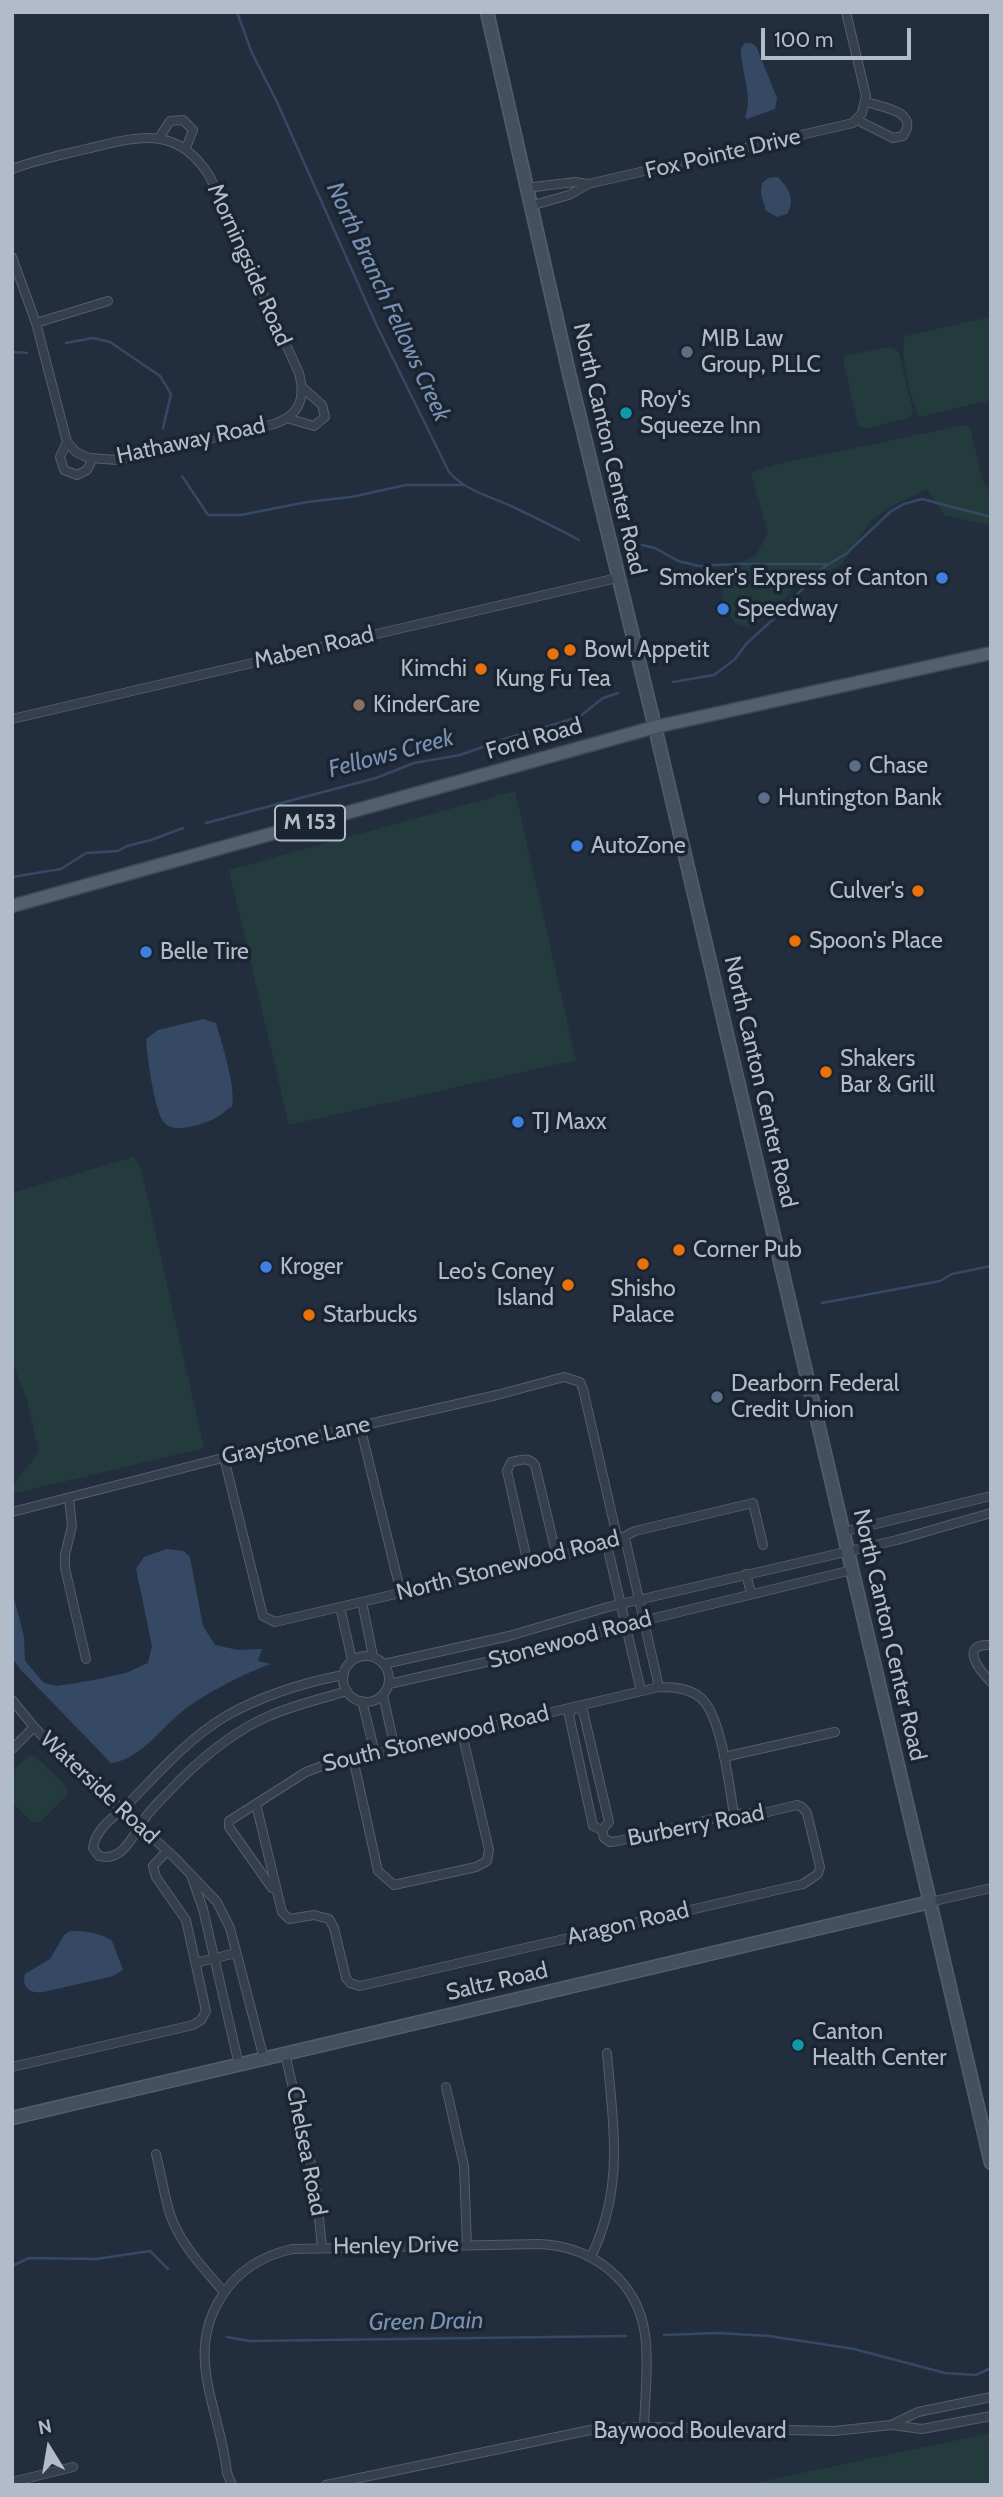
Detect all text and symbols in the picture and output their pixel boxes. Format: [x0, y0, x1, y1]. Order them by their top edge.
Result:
scale bar [765, 14, 916, 58]
text: 100 m [774, 27, 833, 52]
street label: Fox Pointe Drive [643, 123, 803, 185]
water label: North Branch Fellows Creek [320, 178, 456, 426]
street label: Morningside Road [201, 180, 297, 350]
street label: North Canton Center Road [567, 320, 651, 578]
place label: MIB Law Group, PLLC [701, 325, 821, 379]
marker: MIB Law Group, PLLC [679, 344, 695, 360]
place label: Roy's Squeeze Inn [640, 386, 761, 440]
marker: Roy's Squeeze Inn [618, 405, 634, 421]
street label: Hathaway Road [114, 412, 268, 470]
place label: Smoker's Express of Canton [659, 564, 928, 592]
marker: Smoker's Express of Canton [934, 570, 950, 586]
place label: Speedway [737, 595, 838, 623]
marker: Speedway [715, 601, 731, 617]
street label: Maben Road [251, 621, 377, 675]
place label: Bowl Appetit [584, 636, 709, 664]
marker: Bowl Appetit [562, 642, 578, 658]
marker: Kung Fu Tea [545, 646, 561, 662]
place label: Kimchi [401, 655, 467, 683]
marker: Kimchi [473, 661, 489, 677]
place label: Kung Fu Tea [495, 665, 611, 693]
place label: KinderCare [373, 691, 480, 719]
marker: KinderCare [351, 697, 367, 713]
street label: Ford Road [483, 712, 585, 766]
water label: Fellows Creek [325, 723, 457, 785]
place label: Chase [869, 752, 928, 780]
marker: Chase [847, 758, 863, 774]
place label: Huntington Bank [778, 784, 942, 812]
marker: Huntington Bank [756, 790, 772, 806]
road number: M 153 [275, 806, 345, 840]
place label: AutoZone [591, 832, 686, 860]
marker: AutoZone [569, 838, 585, 854]
place label: Culver's [830, 877, 904, 905]
marker: Culver's [910, 883, 926, 899]
place label: Spoon's Place [809, 927, 943, 955]
marker: Spoon's Place [787, 933, 803, 949]
place label: Belle Tire [160, 938, 249, 966]
marker: Belle Tire [138, 944, 154, 960]
street label: North Canton Center Road [718, 953, 802, 1211]
place label: Shakers Bar & Grill [840, 1045, 935, 1099]
marker: Shakers Bar & Grill [818, 1064, 834, 1080]
place label: TJ Maxx [532, 1108, 607, 1136]
marker: TJ Maxx [510, 1114, 526, 1130]
place label: Corner Pub [693, 1236, 802, 1264]
marker: Corner Pub [671, 1242, 687, 1258]
place label: Kroger [280, 1253, 343, 1281]
marker: Shisho Palace [635, 1256, 651, 1272]
place label: Leo's Coney Island [438, 1258, 554, 1312]
marker: Kroger [258, 1259, 274, 1275]
place label: Shisho Palace [610, 1275, 676, 1329]
marker: Leo's Coney Island [560, 1277, 576, 1293]
place label: Starbucks [323, 1301, 417, 1329]
marker: Starbucks [301, 1307, 317, 1323]
place label: Dearborn Federal Credit Union [731, 1370, 899, 1424]
marker: Dearborn Federal Credit Union [709, 1389, 725, 1405]
street label: Graystone Lane [219, 1411, 373, 1471]
street label: North Canton Center Road [847, 1506, 931, 1764]
street label: North Stonewood Road [394, 1525, 622, 1607]
street label: Stonewood Road [485, 1605, 655, 1675]
street label: South Stonewood Road [320, 1700, 552, 1778]
street label: Waterside Road [34, 1726, 164, 1850]
street label: Burberry Road [625, 1799, 767, 1853]
street label: Aragon Road [564, 1897, 692, 1951]
street label: Saltz Road [444, 1957, 550, 2007]
place label: Canton Health Center [812, 2018, 946, 2072]
marker: Canton Health Center [790, 2037, 806, 2053]
street label: Chelsea Road [280, 2084, 332, 2218]
street label: Henley Drive [333, 2231, 459, 2261]
water label: Green Drain [368, 2307, 484, 2337]
north arrow [14, 2413, 84, 2483]
text: N [36, 2414, 54, 2439]
street label: Baywood Boulevard [593, 2417, 787, 2445]

